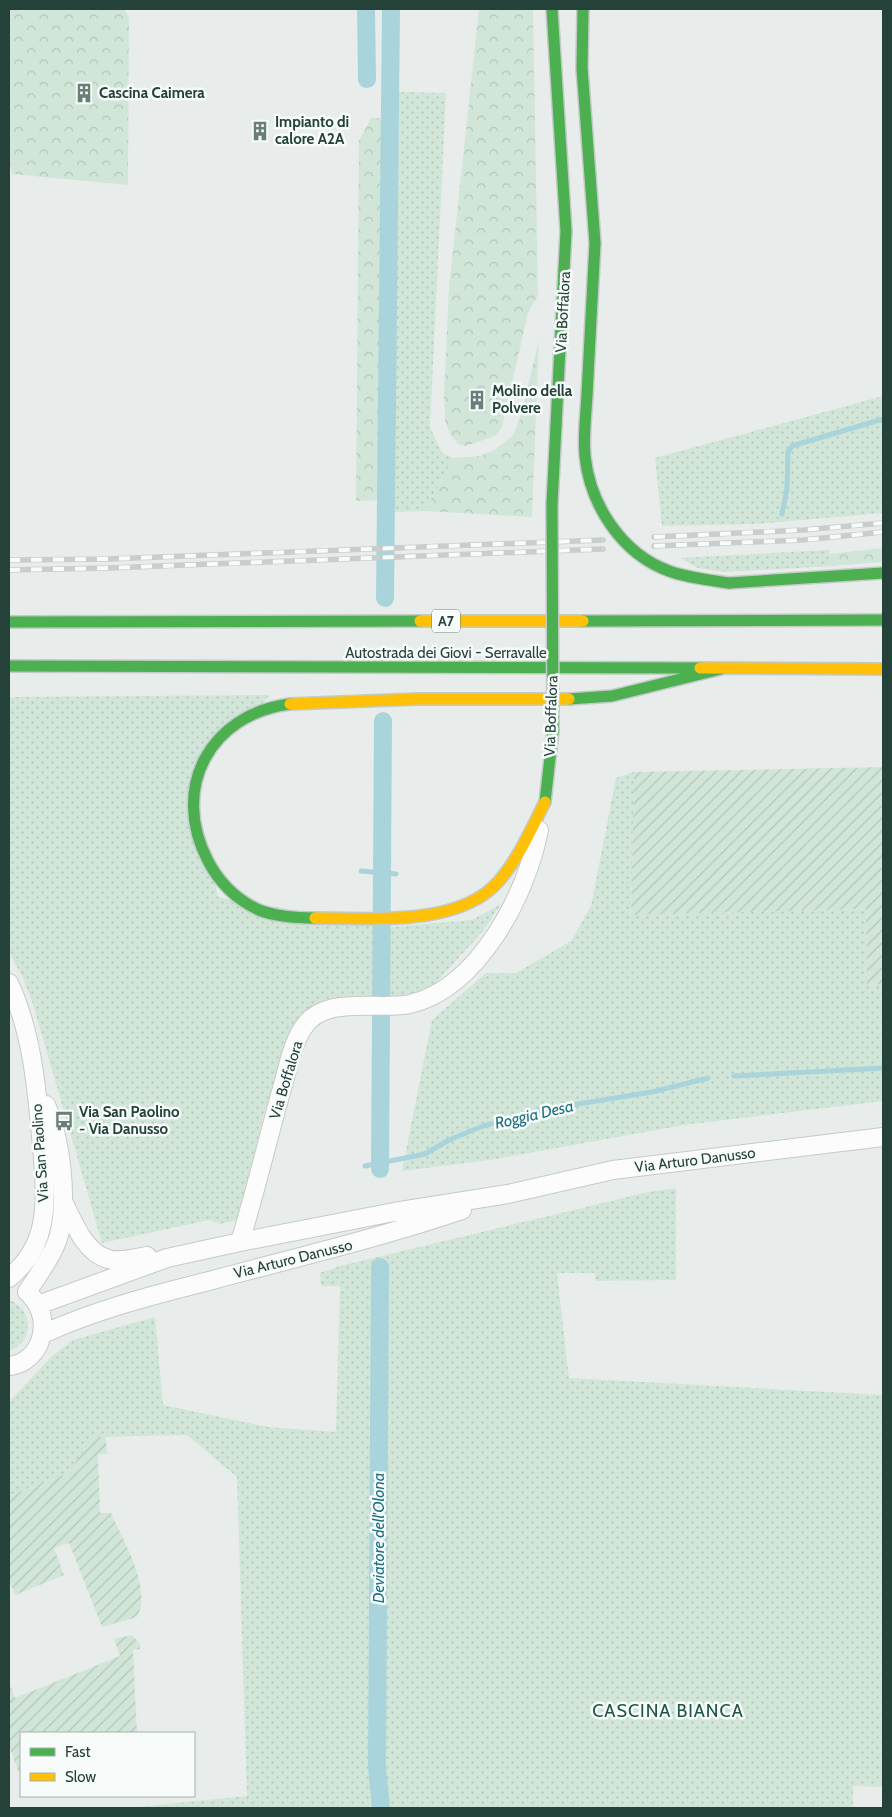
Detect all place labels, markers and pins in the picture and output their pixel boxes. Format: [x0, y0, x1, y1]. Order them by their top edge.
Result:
building icon: Cascina Caimera [73, 82, 95, 104]
place label: Cascina Caimera [99, 84, 205, 102]
place label: Impianto di calore A2A [275, 113, 349, 148]
building icon: Impianto di calore A2A [249, 120, 271, 142]
place label: Molino della Polvere [492, 382, 573, 417]
building icon: Molino della Polvere [466, 389, 488, 411]
place label: Via San Paolino - Via Danusso [79, 1103, 180, 1138]
bus stop icon: Via San Paolino - Via Danusso [53, 1110, 75, 1132]

